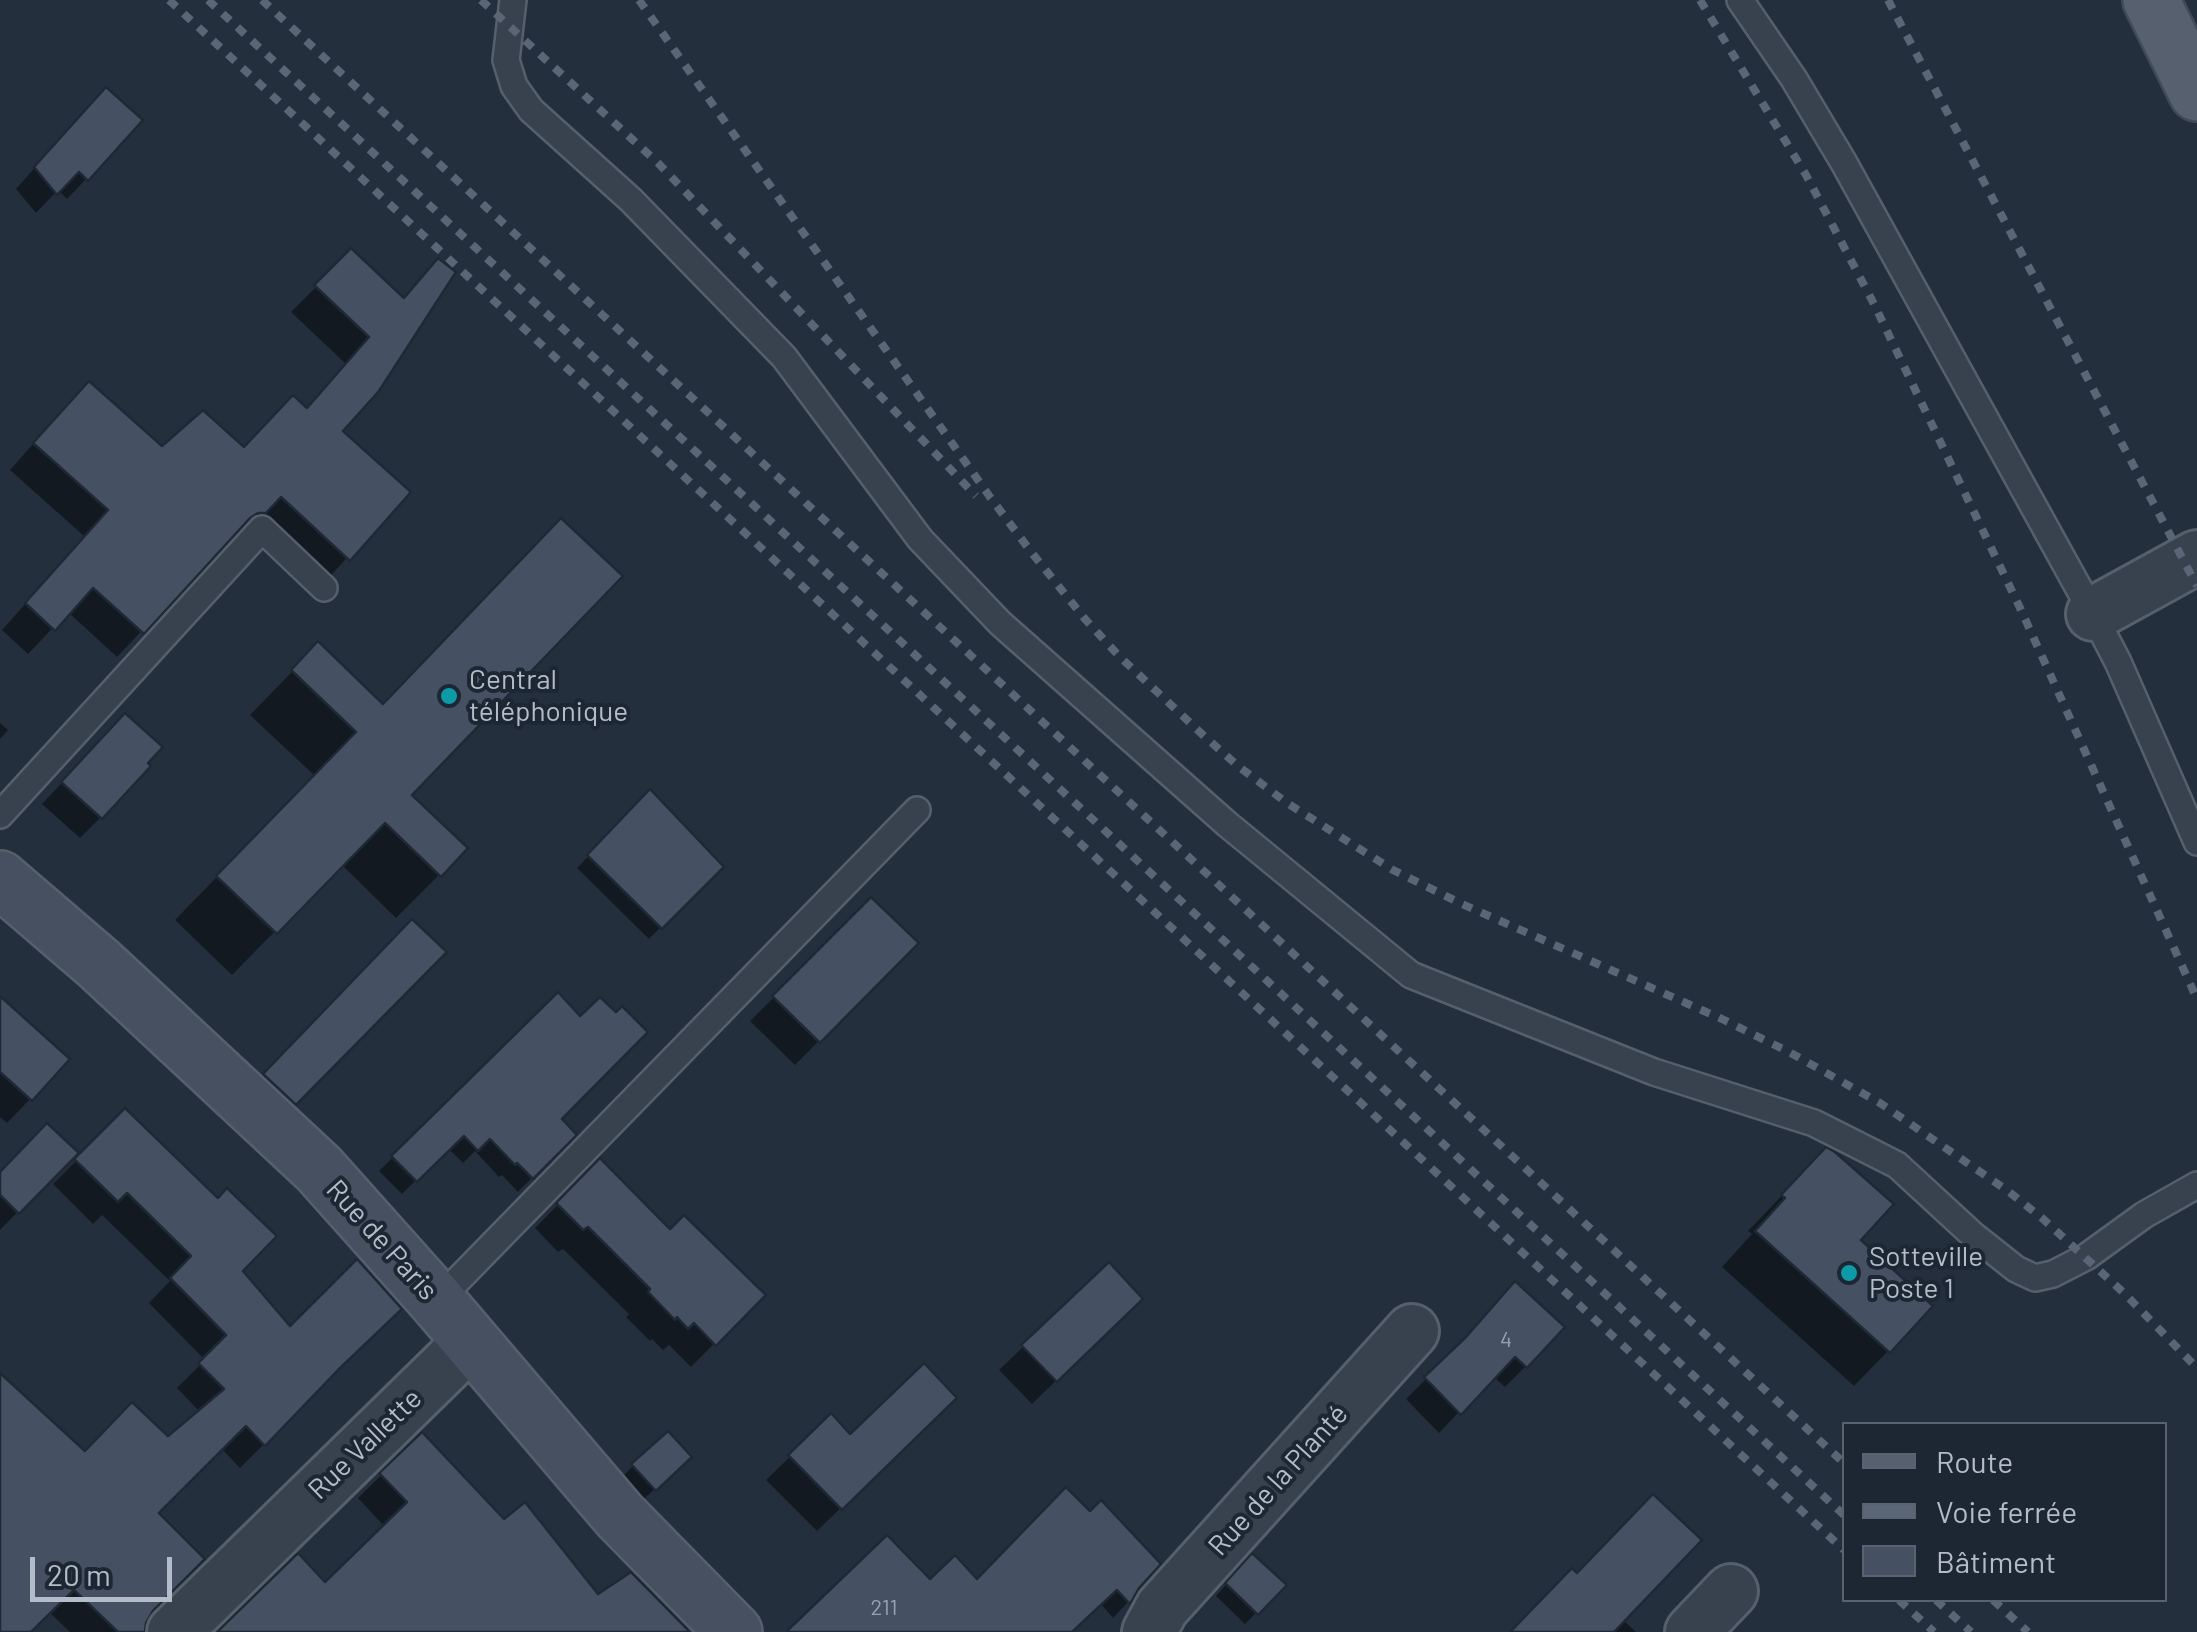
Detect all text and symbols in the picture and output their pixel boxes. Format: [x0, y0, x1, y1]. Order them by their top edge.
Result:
place label: Central téléphonique [469, 663, 628, 729]
marker: Central téléphonique [438, 685, 460, 707]
street label: Rue de Paris [319, 1173, 445, 1307]
place label: Sotteville Poste 1 [1869, 1240, 1983, 1306]
marker: Sotteville Poste 1 [1838, 1262, 1860, 1284]
house number: 4 [1500, 1327, 1512, 1353]
street label: Rue Vallette [301, 1382, 429, 1506]
street label: Rue de la Planté [1201, 1397, 1355, 1563]
legend [1842, 1422, 2167, 1602]
text: Route [1936, 1443, 2013, 1479]
text: Voie ferrée [1936, 1493, 2077, 1529]
scale bar [35, 1537, 178, 1599]
text: Bâtiment [1936, 1543, 2056, 1579]
text: 20 m [47, 1556, 111, 1592]
house number: 211 [871, 1595, 897, 1621]

